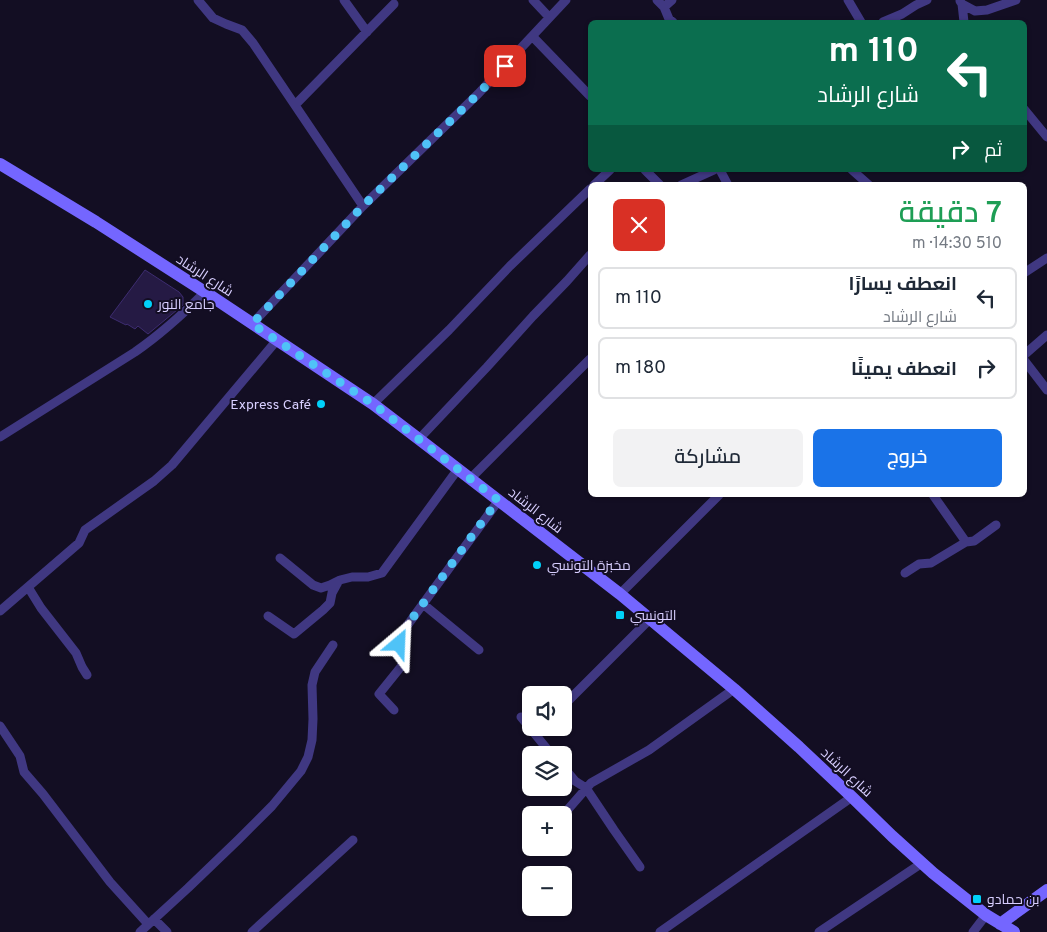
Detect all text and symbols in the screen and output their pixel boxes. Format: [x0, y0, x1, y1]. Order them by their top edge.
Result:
text: 110 m [829, 30, 919, 74]
icon: left [937, 40, 1002, 105]
pin [484, 45, 526, 87]
icon: arrive [491, 52, 519, 80]
text: شارع الرشاد [817, 83, 919, 110]
icon: right [946, 135, 974, 163]
text: ثم [984, 139, 1002, 163]
text: 7 دقيقة [899, 196, 1002, 233]
button: close [613, 199, 665, 251]
text: 510 m · 14:30 [912, 234, 1002, 254]
street label: شارع الرشاد [172, 252, 236, 301]
text: انعطف يسارًا [849, 273, 957, 297]
icon: left [972, 284, 1000, 312]
text: 110 m [615, 286, 662, 310]
place label: جامع النور [157, 297, 215, 314]
marker: جامع النور [142, 298, 154, 310]
text: شارع الرشاد [883, 308, 957, 328]
icon: right [972, 354, 1000, 382]
text: 180 m [615, 356, 666, 380]
text: انعطف يمينًا [851, 358, 957, 382]
place label: Express Café [230, 397, 311, 414]
marker: Express Café [315, 398, 327, 410]
button: مشاركة [613, 429, 803, 487]
button: خروج [813, 429, 1002, 487]
street label: شارع الرشاد [504, 485, 566, 538]
place label: مخبزة التونسي [547, 558, 631, 576]
marker: مخبزة التونسي [531, 559, 543, 571]
place label: التونسي [630, 608, 677, 626]
marker: التونسي [614, 609, 626, 621]
position arrow [372, 617, 424, 669]
map controls [522, 686, 572, 916]
button: sound [522, 686, 572, 736]
street label: شارع الرشاد [817, 745, 875, 801]
button: layers [522, 746, 572, 796]
button: + [522, 806, 572, 856]
button: − [522, 866, 572, 916]
place label: بن حمادو [987, 892, 1040, 909]
marker: بن حمادو [971, 893, 983, 905]

